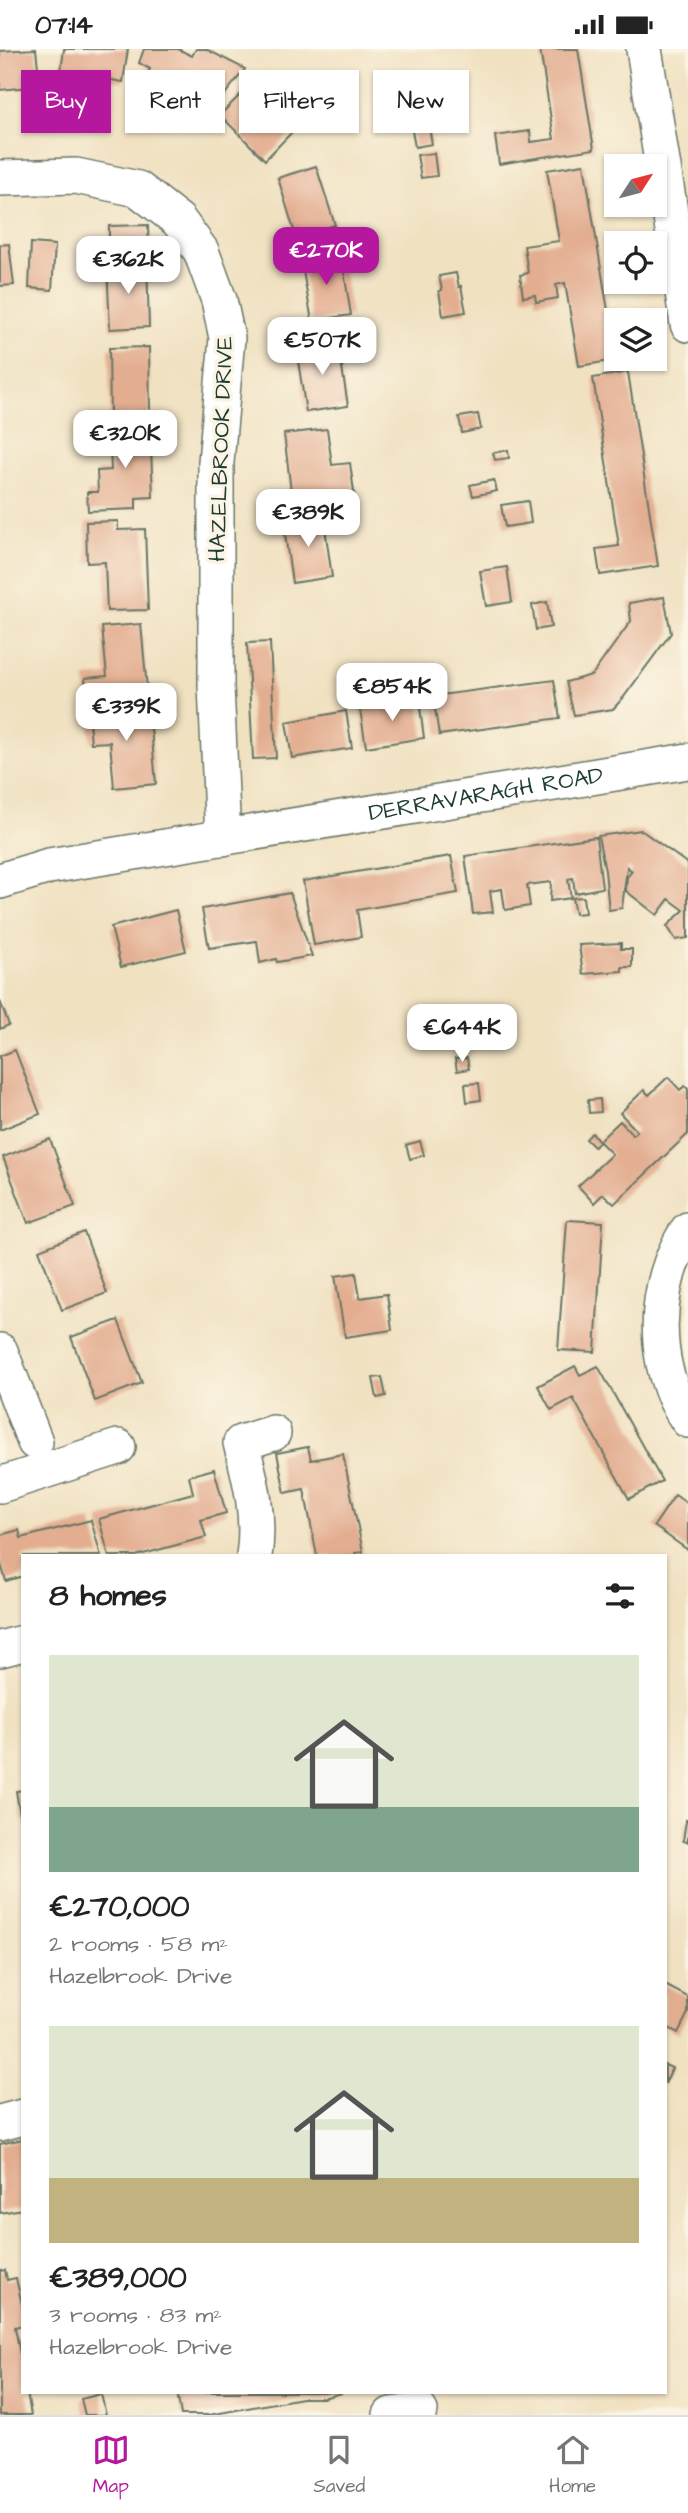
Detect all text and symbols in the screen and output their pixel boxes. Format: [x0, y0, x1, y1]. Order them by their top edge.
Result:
text: 07:14 [35, 7, 93, 43]
chip: Buy [21, 70, 111, 133]
chip: Rent [125, 70, 225, 133]
chip: Filters [239, 70, 359, 133]
chip: New [373, 70, 469, 133]
north arrow [604, 154, 667, 217]
map controls [604, 154, 667, 371]
pin: €270K [277, 227, 375, 287]
button: locate [604, 231, 667, 294]
text: €270K [289, 234, 363, 266]
pin: €362K [79, 237, 177, 296]
text: €362K [92, 243, 164, 275]
button: layers [604, 308, 667, 371]
pin: €507K [273, 317, 371, 377]
text: €507K [283, 324, 361, 356]
street label: HAZELBROOK DRIVE [201, 335, 241, 562]
pin: €320K [76, 411, 174, 470]
text: €320K [89, 417, 161, 449]
pin: €389K [259, 489, 357, 549]
text: €389K [272, 496, 344, 528]
pin: €854K [343, 663, 441, 723]
text: €854K [352, 670, 432, 702]
pin: €339K [77, 683, 175, 743]
text: €339K [92, 690, 160, 722]
street label: DERRAVARAGH ROAD [366, 759, 605, 829]
pin: €644K [413, 1005, 511, 1064]
text: €644K [423, 1011, 501, 1043]
text: 8 homes [49, 1575, 167, 1617]
icon: filters [601, 1577, 639, 1615]
icon: home [281, 1701, 407, 1827]
text: €270,000 [49, 1886, 190, 1928]
text: 2 rooms · 58 m² [49, 1928, 228, 1960]
text: Hazelbrook Drive [49, 1960, 232, 1992]
icon: home [281, 2072, 407, 2198]
text: €389,000 [49, 2257, 187, 2299]
text: 3 rooms · 83 m² [49, 2299, 222, 2331]
text: Hazelbrook Drive [49, 2331, 232, 2363]
tab: Map [92, 2431, 130, 2500]
tab: Saved [313, 2431, 365, 2500]
tab: Home [549, 2431, 596, 2500]

